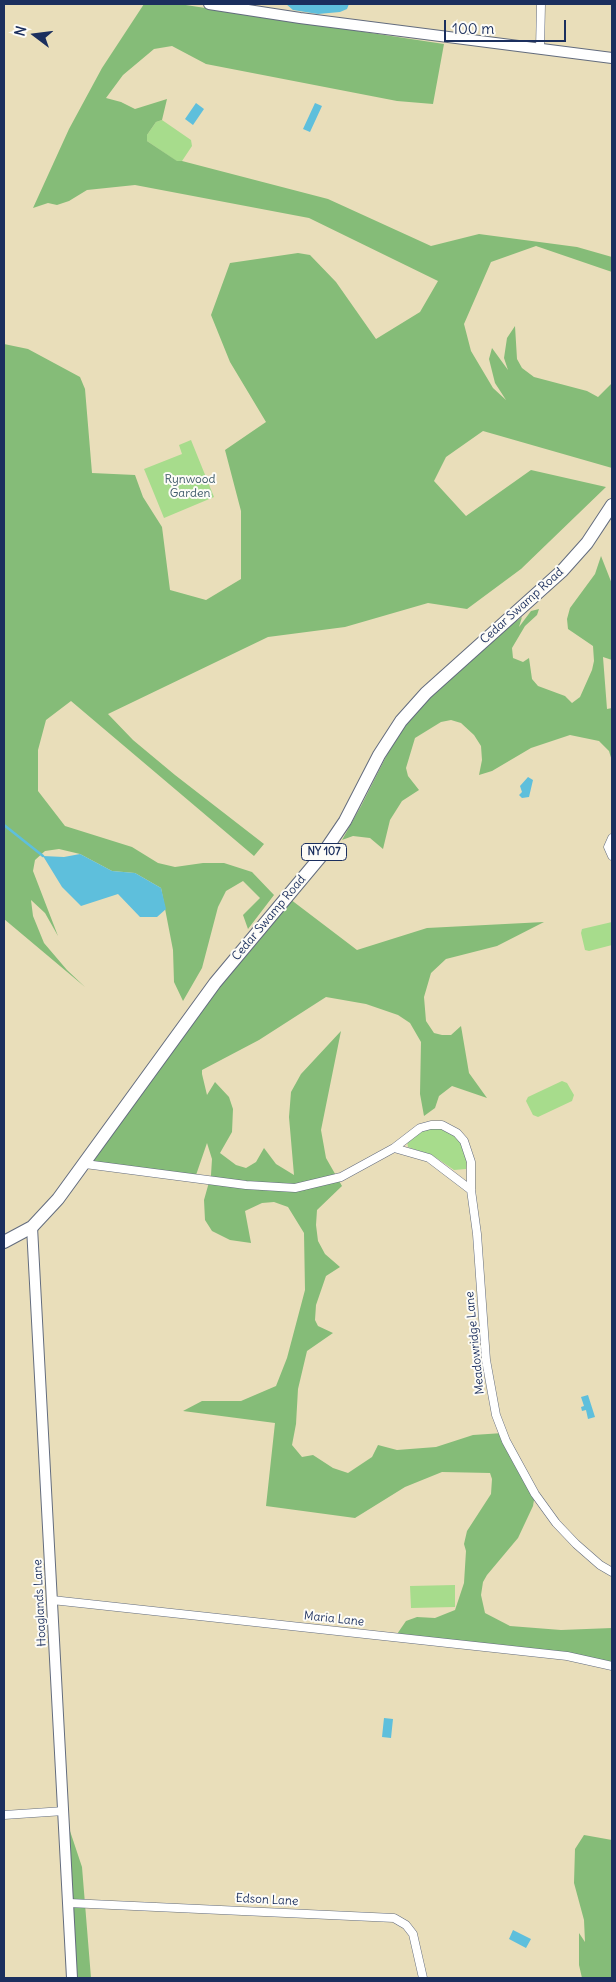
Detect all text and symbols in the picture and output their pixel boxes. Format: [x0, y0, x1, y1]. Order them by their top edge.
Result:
north arrow [10, 10, 60, 60]
scale bar [446, 10, 568, 42]
text: 100 m [452, 19, 494, 38]
text: N [11, 24, 30, 38]
park label: Rynwood Garden [164, 473, 216, 501]
street label: Cedar Swamp Road [477, 565, 567, 647]
road number: NY 107 [302, 844, 346, 860]
street label: Cedar Swamp Road [229, 872, 309, 964]
street label: Meadowridge Lane [462, 1291, 488, 1395]
street label: Hoaglands Lane [31, 1559, 49, 1647]
street label: Maria Lane [303, 1609, 365, 1629]
street label: Edson Lane [235, 1891, 299, 1909]

